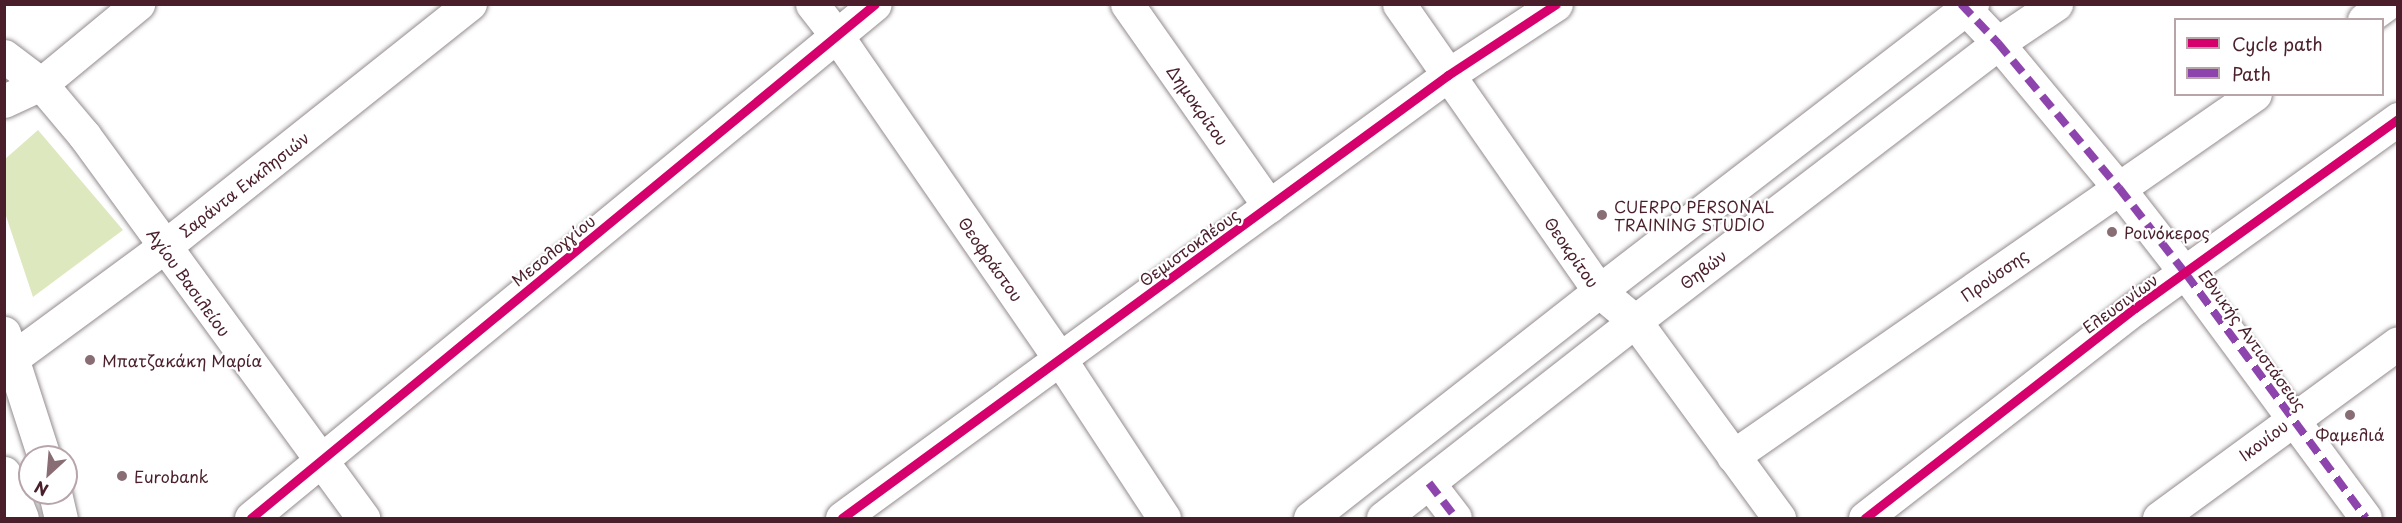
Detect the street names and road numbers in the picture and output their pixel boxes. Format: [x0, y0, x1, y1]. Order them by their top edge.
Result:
street label: Δημοκρίτου [1163, 61, 1233, 149]
street label: Σαράντα Εκκλησιών [175, 127, 313, 241]
street label: Θεμιστοκλέους [1135, 204, 1243, 290]
street label: Μεσολογγίου [508, 211, 598, 289]
street label: Θεοφράστου [955, 213, 1027, 305]
street label: Θεοκρίτου [1541, 213, 1603, 291]
street label: Αγίου Βασιλείου [143, 224, 235, 340]
street label: Θηβών [1676, 245, 1730, 293]
street label: Προύσσης [1957, 245, 2031, 305]
street label: Εθνικής Αντιστάσεως [2195, 265, 2311, 415]
street label: Ελευσινίων [2079, 269, 2161, 337]
street label: Ικονίου [2235, 415, 2291, 465]

